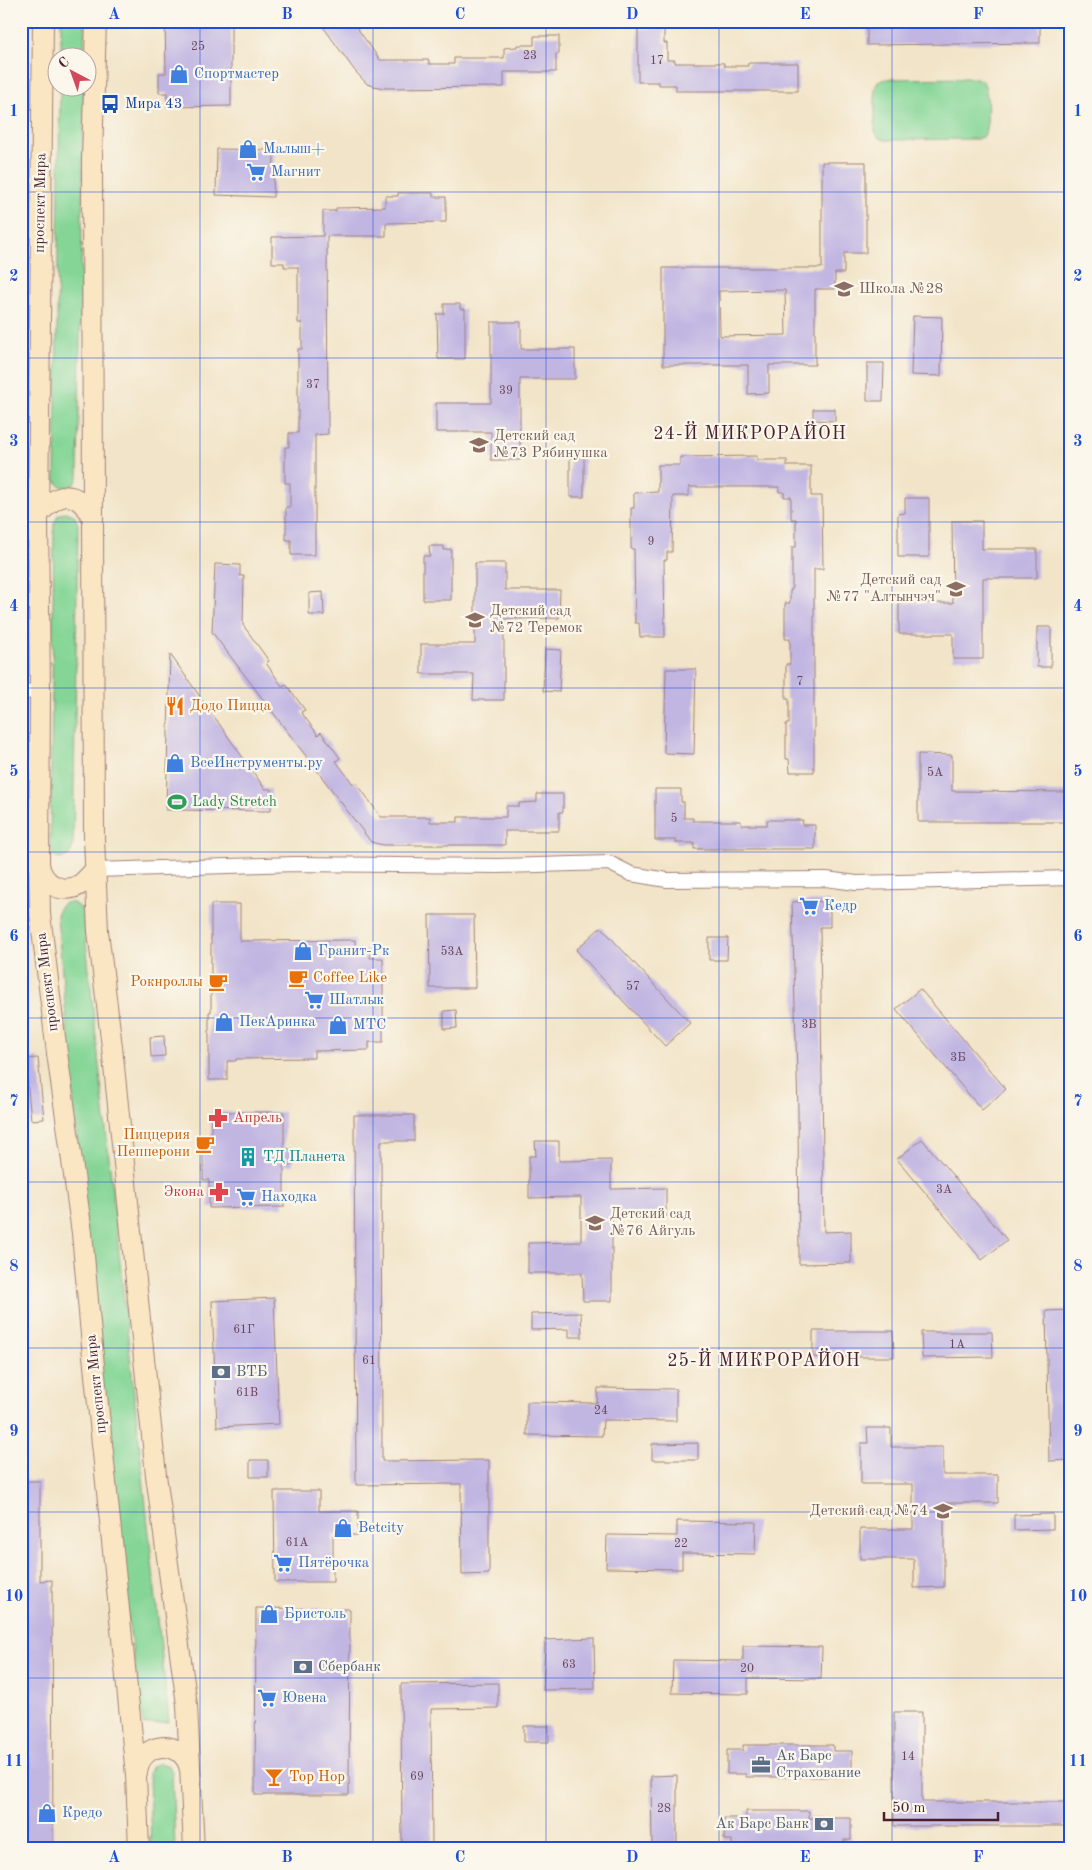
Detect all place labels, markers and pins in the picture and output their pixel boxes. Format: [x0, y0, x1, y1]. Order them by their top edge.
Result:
shop icon: Спортмастер [168, 63, 190, 85]
place label: Спортмастер [194, 67, 279, 82]
bus stop icon: Мира 43 [99, 93, 121, 115]
place label: Мира 43 [125, 97, 182, 112]
shop icon: Малыш+ [237, 138, 259, 160]
place label: Малыш+ [263, 142, 325, 157]
supermarket icon: Магнит [245, 161, 267, 183]
place label: Магнит [271, 165, 321, 180]
school or university icon: Школа №28 [833, 278, 855, 300]
place label: Школа №28 [859, 282, 943, 297]
place label: Детский сад №73 Рябинушка [494, 429, 608, 461]
school or university icon: Детский сад №73 Рябинушка [468, 434, 490, 456]
place label: Детский сад №77 "Алтынчэч" [826, 573, 942, 605]
school or university icon: Детский сад №77 "Алтынчэч" [945, 578, 967, 600]
place label: Детский сад №72 Теремок [490, 604, 583, 636]
school or university icon: Детский сад №72 Теремок [464, 609, 486, 631]
restaurant icon: Додо Пицца [164, 695, 186, 717]
place label: Додо Пицца [190, 699, 271, 714]
shop icon: ВсеИнструменты.ру [164, 752, 186, 774]
place label: ВсеИнструменты.ру [190, 756, 323, 771]
sports icon: Lady Stretch [166, 791, 188, 813]
place label: Lady Stretch [192, 795, 277, 810]
supermarket icon: Кедр [798, 895, 820, 917]
place label: Кедр [824, 899, 857, 914]
shop icon: Гранит-Рк [292, 940, 314, 962]
place label: Гранит-Рк [318, 944, 390, 959]
cafe icon: Coffee Like [287, 967, 309, 989]
cafe icon: Рокнроллы [207, 971, 229, 993]
place label: Coffee Like [313, 971, 387, 986]
place label: Рокнроллы [130, 975, 203, 990]
supermarket icon: Шатлык [303, 989, 325, 1011]
place label: Шатлык [329, 993, 384, 1008]
shop icon: ПекАринка [213, 1011, 235, 1033]
shop icon: МТС [327, 1014, 349, 1036]
place label: ПекАринка [239, 1015, 316, 1030]
place label: МТС [353, 1018, 386, 1033]
pharmacy icon: Апрель [207, 1107, 229, 1129]
place label: Апрель [233, 1111, 282, 1126]
place label: Пиццерия Пепперони [116, 1128, 190, 1160]
cafe icon: Пиццерия Пепперони [194, 1133, 216, 1155]
building icon: ТД Планета [237, 1146, 259, 1168]
place label: ТД Планета [263, 1150, 346, 1165]
pharmacy icon: Экона [208, 1181, 230, 1203]
place label: Экона [164, 1185, 205, 1200]
supermarket icon: Находка [235, 1186, 257, 1208]
place label: Находка [261, 1190, 318, 1205]
place label: Детский сад №76 Айгуль [610, 1207, 695, 1239]
school or university icon: Детский сад №76 Айгуль [584, 1212, 606, 1234]
bank icon: ВТБ [210, 1361, 232, 1383]
place label: ВТБ [236, 1365, 267, 1380]
school or university icon: Детский сад №74 [932, 1500, 954, 1522]
place label: Детский сад №74 [810, 1504, 928, 1519]
shop icon: Betcity [332, 1517, 354, 1539]
place label: Betcity [358, 1521, 404, 1536]
supermarket icon: Пятёрочка [272, 1552, 294, 1574]
place label: Пятёрочка [298, 1556, 370, 1571]
shop icon: Бристоль [258, 1603, 280, 1625]
place label: Бристоль [284, 1607, 346, 1622]
bank icon: Сбербанк [292, 1656, 314, 1678]
place label: Сбербанк [318, 1660, 381, 1675]
supermarket icon: Ювена [256, 1687, 278, 1709]
place label: Ювена [282, 1691, 327, 1706]
place label: Ак Барс Страхование [776, 1749, 861, 1781]
office icon: Ак Барс Страхование [750, 1754, 772, 1776]
bar icon: Top Hop [263, 1766, 285, 1788]
place label: Top Hop [289, 1770, 345, 1785]
shop icon: Кредо [36, 1802, 58, 1824]
place label: Кредо [62, 1806, 102, 1821]
bank icon: Ак Барс Банк [813, 1813, 835, 1835]
place label: Ак Барс Банк [715, 1817, 809, 1832]

